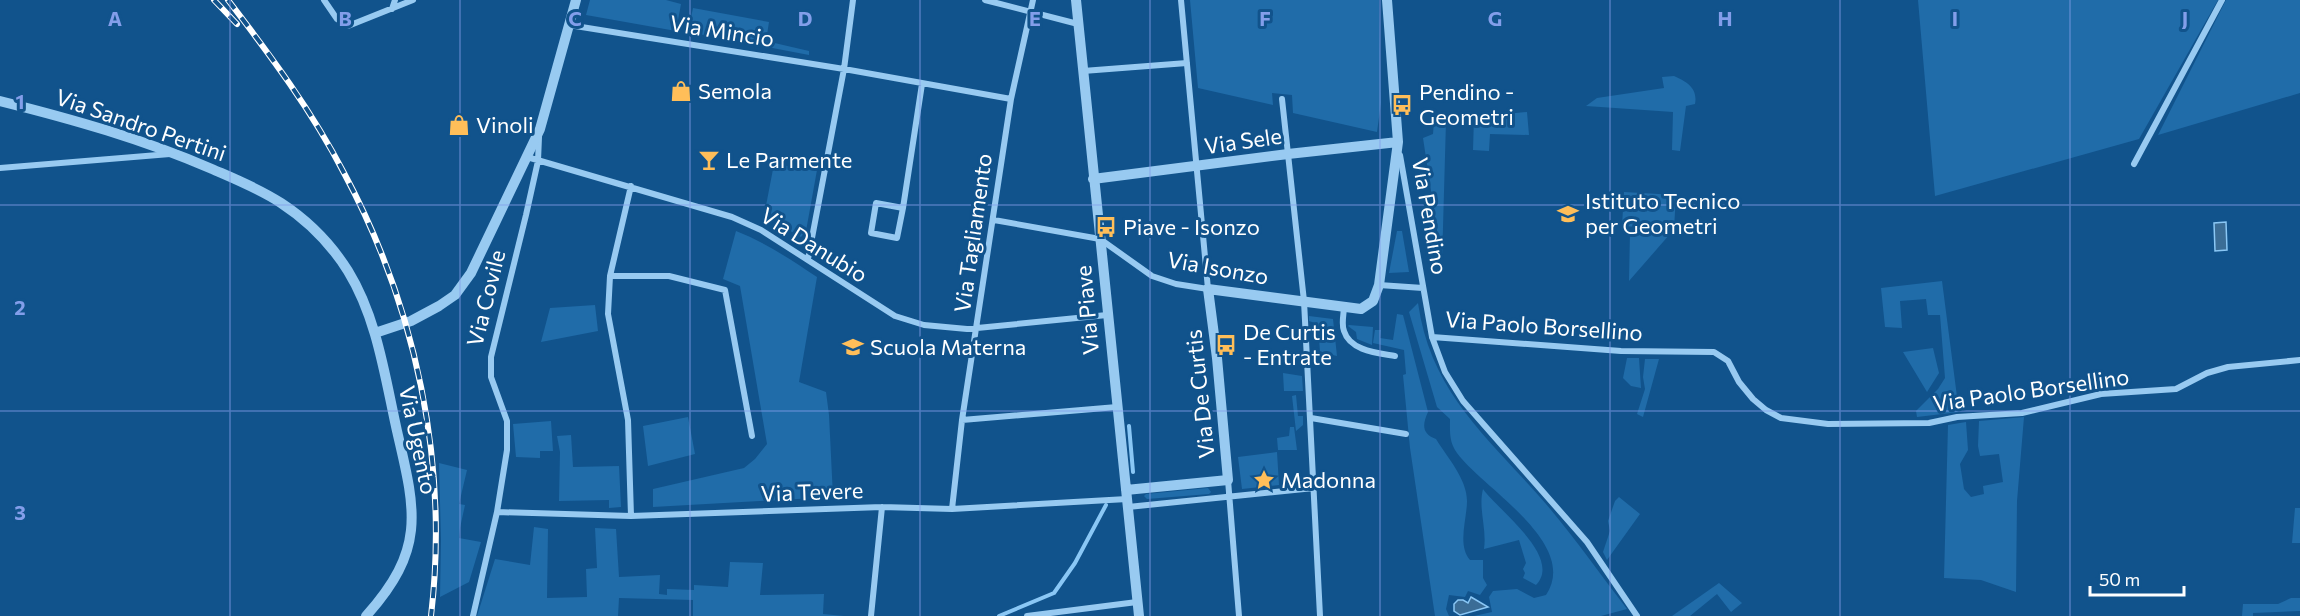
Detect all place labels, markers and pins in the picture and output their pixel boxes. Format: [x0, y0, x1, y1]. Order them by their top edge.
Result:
place label: Semola [698, 77, 772, 104]
place label: Pendino - Geometri [1419, 78, 1514, 130]
shop icon: Semola [669, 79, 693, 103]
bus stop icon: Pendino - Geometri [1390, 93, 1414, 117]
place label: Vinoli [476, 111, 534, 138]
shop icon: Vinoli [447, 113, 471, 137]
place label: Le Parmente [726, 146, 852, 173]
bar icon: Le Parmente [697, 148, 721, 172]
place label: Istituto Tecnico per Geometri [1585, 187, 1740, 239]
school or university icon: Istituto Tecnico per Geometri [1556, 202, 1580, 226]
place label: Piave - Isonzo [1123, 213, 1260, 240]
bus stop icon: Piave - Isonzo [1094, 215, 1118, 239]
place label: De Curtis - Entrate [1243, 318, 1336, 370]
place label: Scuola Materna [870, 333, 1026, 360]
bus stop icon: De Curtis - Entrate [1214, 333, 1238, 357]
school or university icon: Scuola Materna [841, 335, 865, 359]
place label: Madonna [1281, 466, 1376, 493]
place icon: Madonna [1252, 468, 1276, 492]

